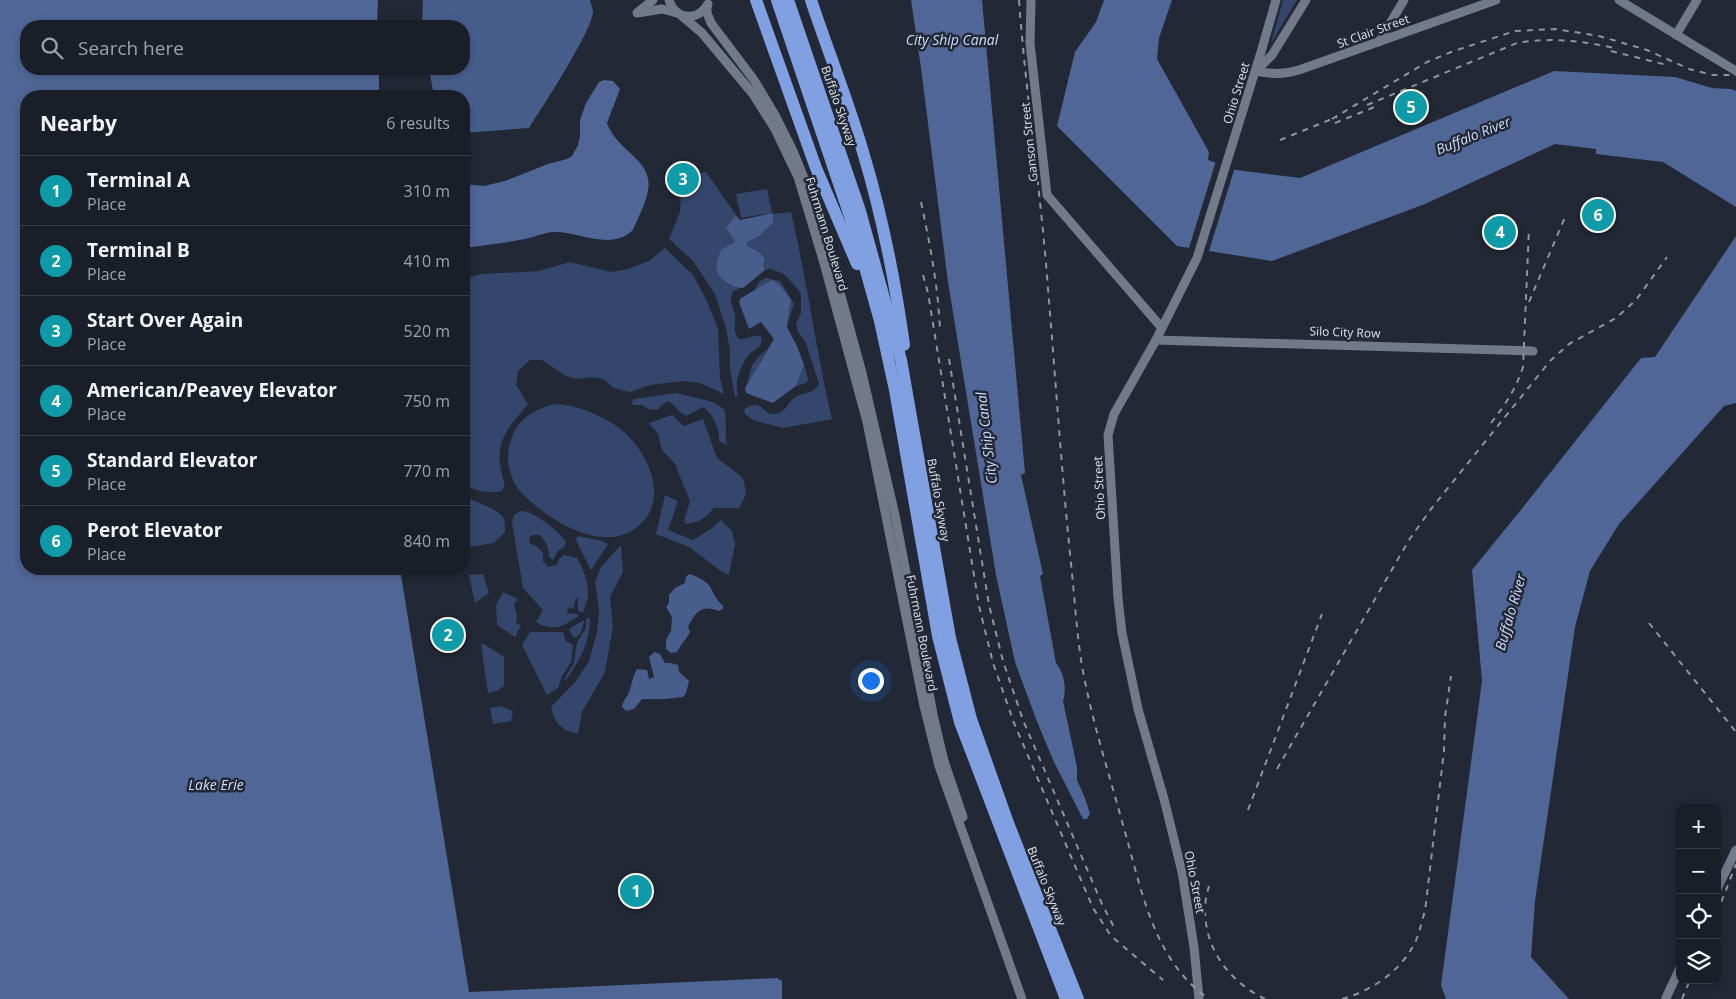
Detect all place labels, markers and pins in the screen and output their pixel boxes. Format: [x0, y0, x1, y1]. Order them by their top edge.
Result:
pin: 5 [1395, 88, 1427, 126]
pin: 3 [667, 160, 699, 198]
pin: 6 [1582, 196, 1614, 234]
pin: 4 [1484, 213, 1516, 251]
pin: 2 [432, 616, 464, 654]
pin: 1 [620, 872, 652, 910]

